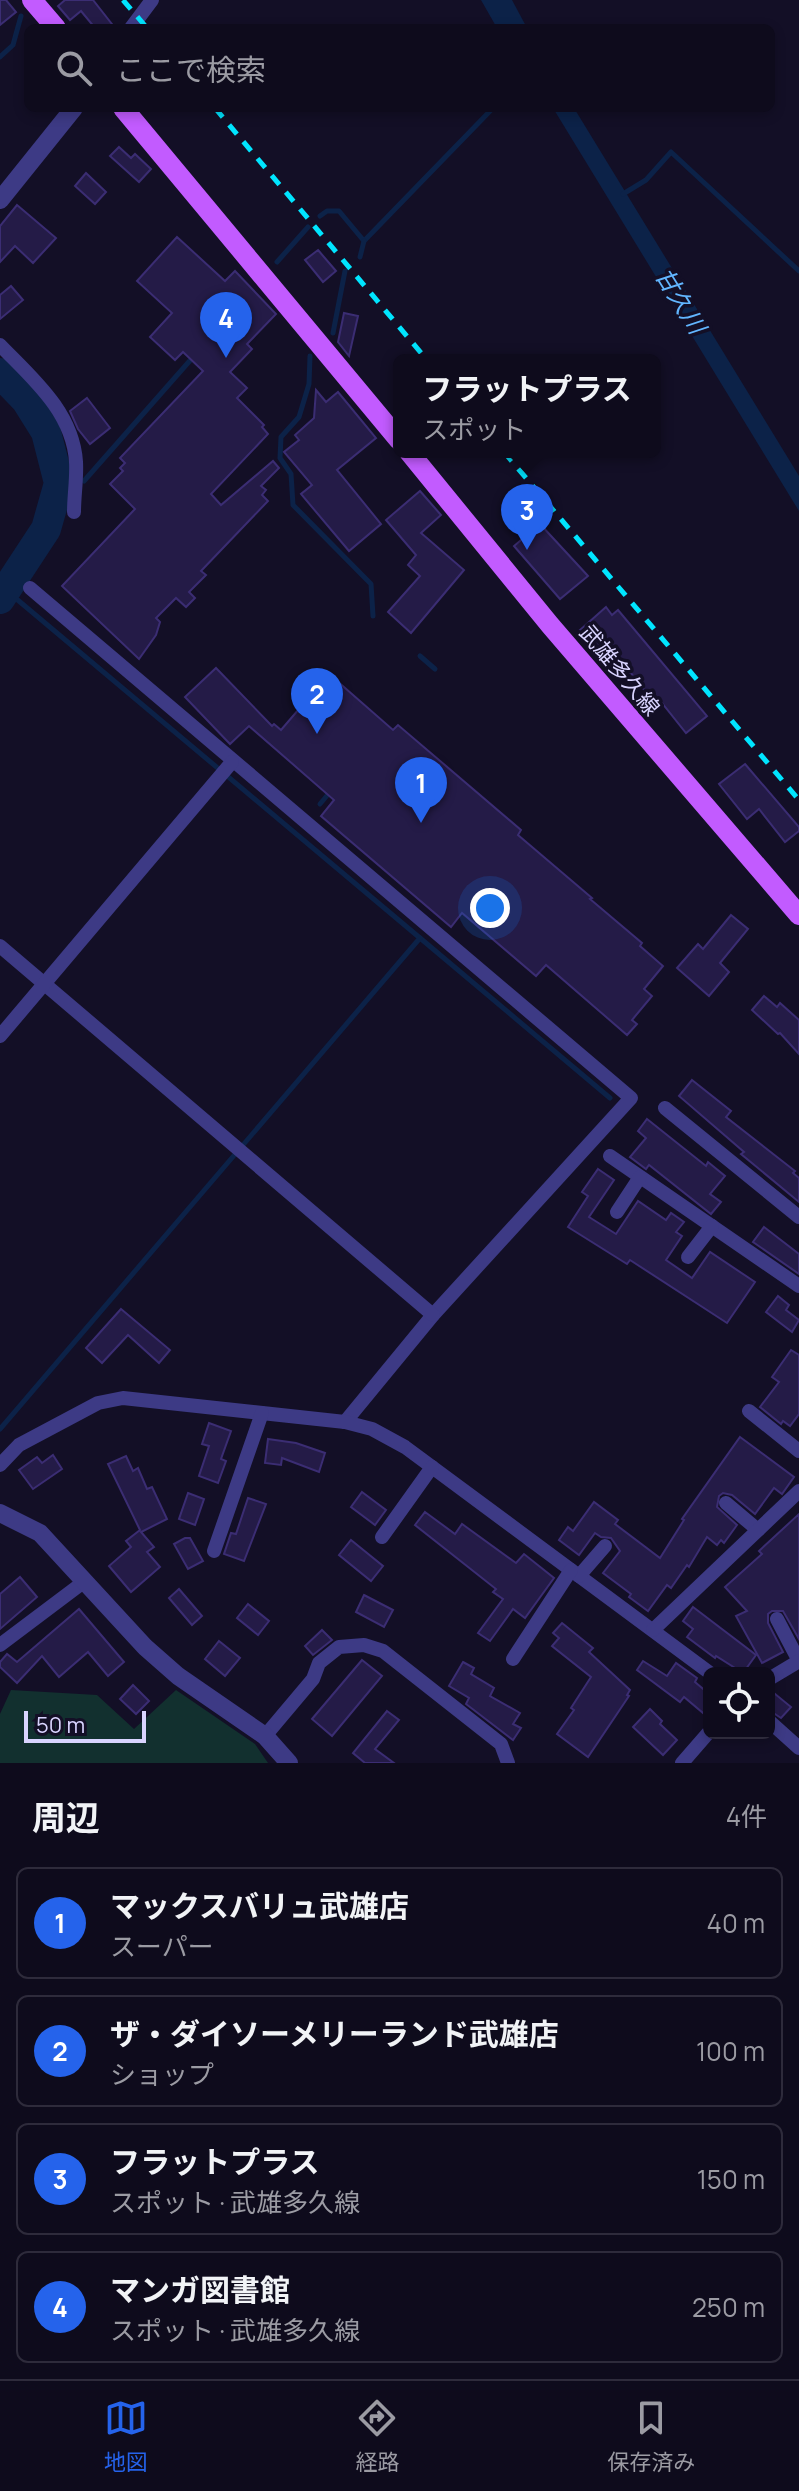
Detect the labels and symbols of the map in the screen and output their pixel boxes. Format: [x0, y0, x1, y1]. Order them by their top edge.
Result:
water label: 甘久川 [648, 261, 716, 342]
pin: 4 [200, 292, 252, 358]
pin: 3 [501, 484, 553, 550]
street label: 武雄多久線 [573, 618, 667, 722]
pin: 2 [291, 668, 343, 734]
pin: 1 [395, 757, 447, 823]
your location [470, 888, 510, 928]
scale bar [24, 1707, 146, 1743]

